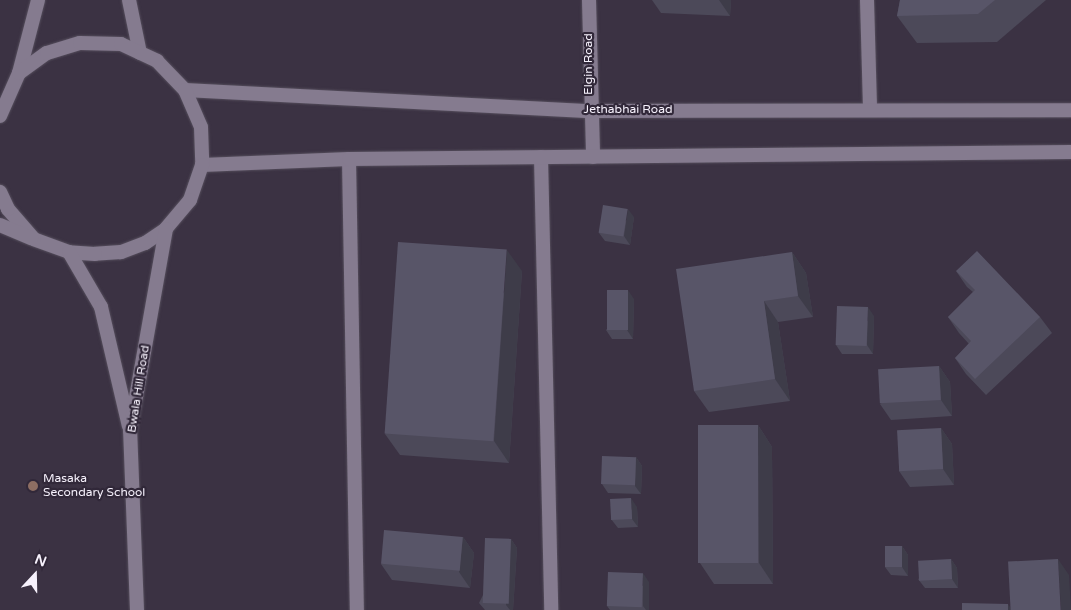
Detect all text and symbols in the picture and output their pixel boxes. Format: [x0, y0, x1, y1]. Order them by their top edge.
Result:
street label: Elgin Road [582, 33, 596, 95]
street label: Jethabhai Road [584, 103, 672, 117]
street label: Bwala Hill Road [125, 344, 153, 434]
place label: Masaka Secondary School [43, 472, 145, 500]
marker: Masaka Secondary School [27, 480, 39, 492]
north arrow [10, 550, 60, 600]
text: N [32, 551, 49, 570]

